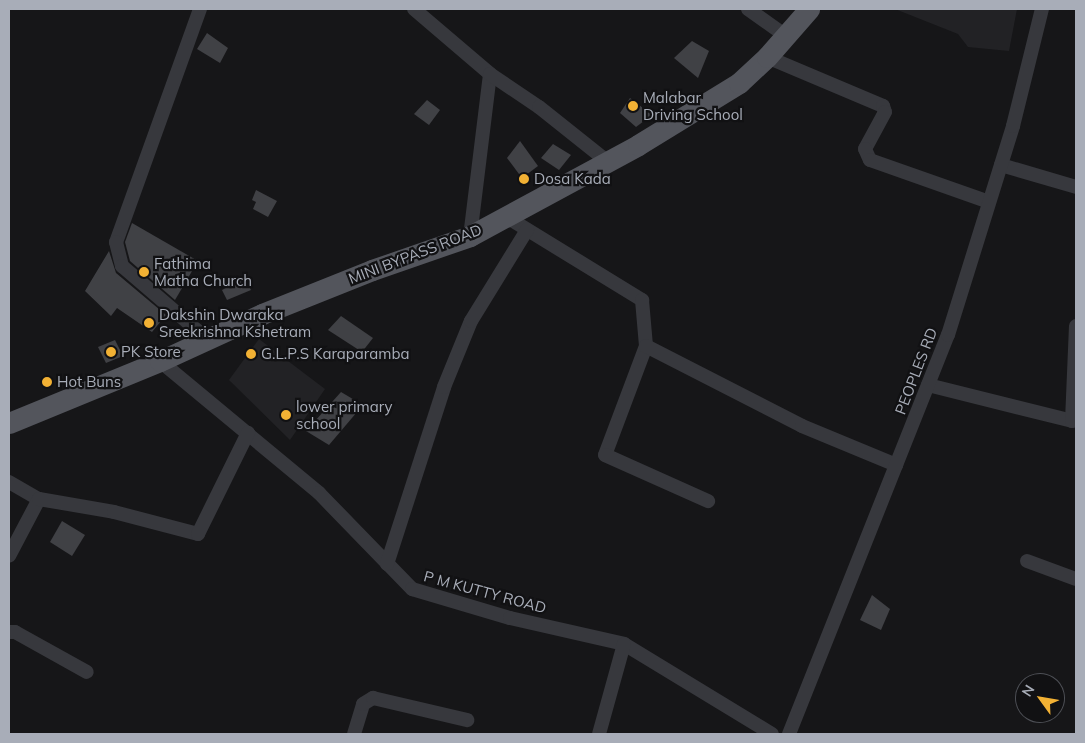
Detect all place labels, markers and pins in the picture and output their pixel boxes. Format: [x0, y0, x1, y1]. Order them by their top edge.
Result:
place label: Malabar Driving School [643, 88, 743, 123]
marker: Malabar Driving School [627, 100, 639, 112]
place label: Dosa Kada [534, 170, 611, 188]
marker: Dosa Kada [518, 173, 530, 185]
place label: Fathima Matha Church [154, 254, 252, 289]
marker: Fathima Matha Church [138, 266, 150, 278]
place label: Dakshin Dwaraka Sreekrishna Kshetram [159, 305, 311, 340]
marker: Dakshin Dwaraka Sreekrishna Kshetram [143, 317, 155, 329]
place label: PK Store [121, 343, 181, 361]
place label: G.L.P.S Karaparamba [261, 345, 409, 363]
marker: PK Store [105, 346, 117, 358]
marker: G.L.P.S Karaparamba [245, 348, 257, 360]
place label: Hot Buns [57, 373, 121, 391]
marker: Hot Buns [41, 376, 53, 388]
place label: lower primary school [296, 397, 393, 432]
marker: lower primary school [280, 409, 292, 421]

